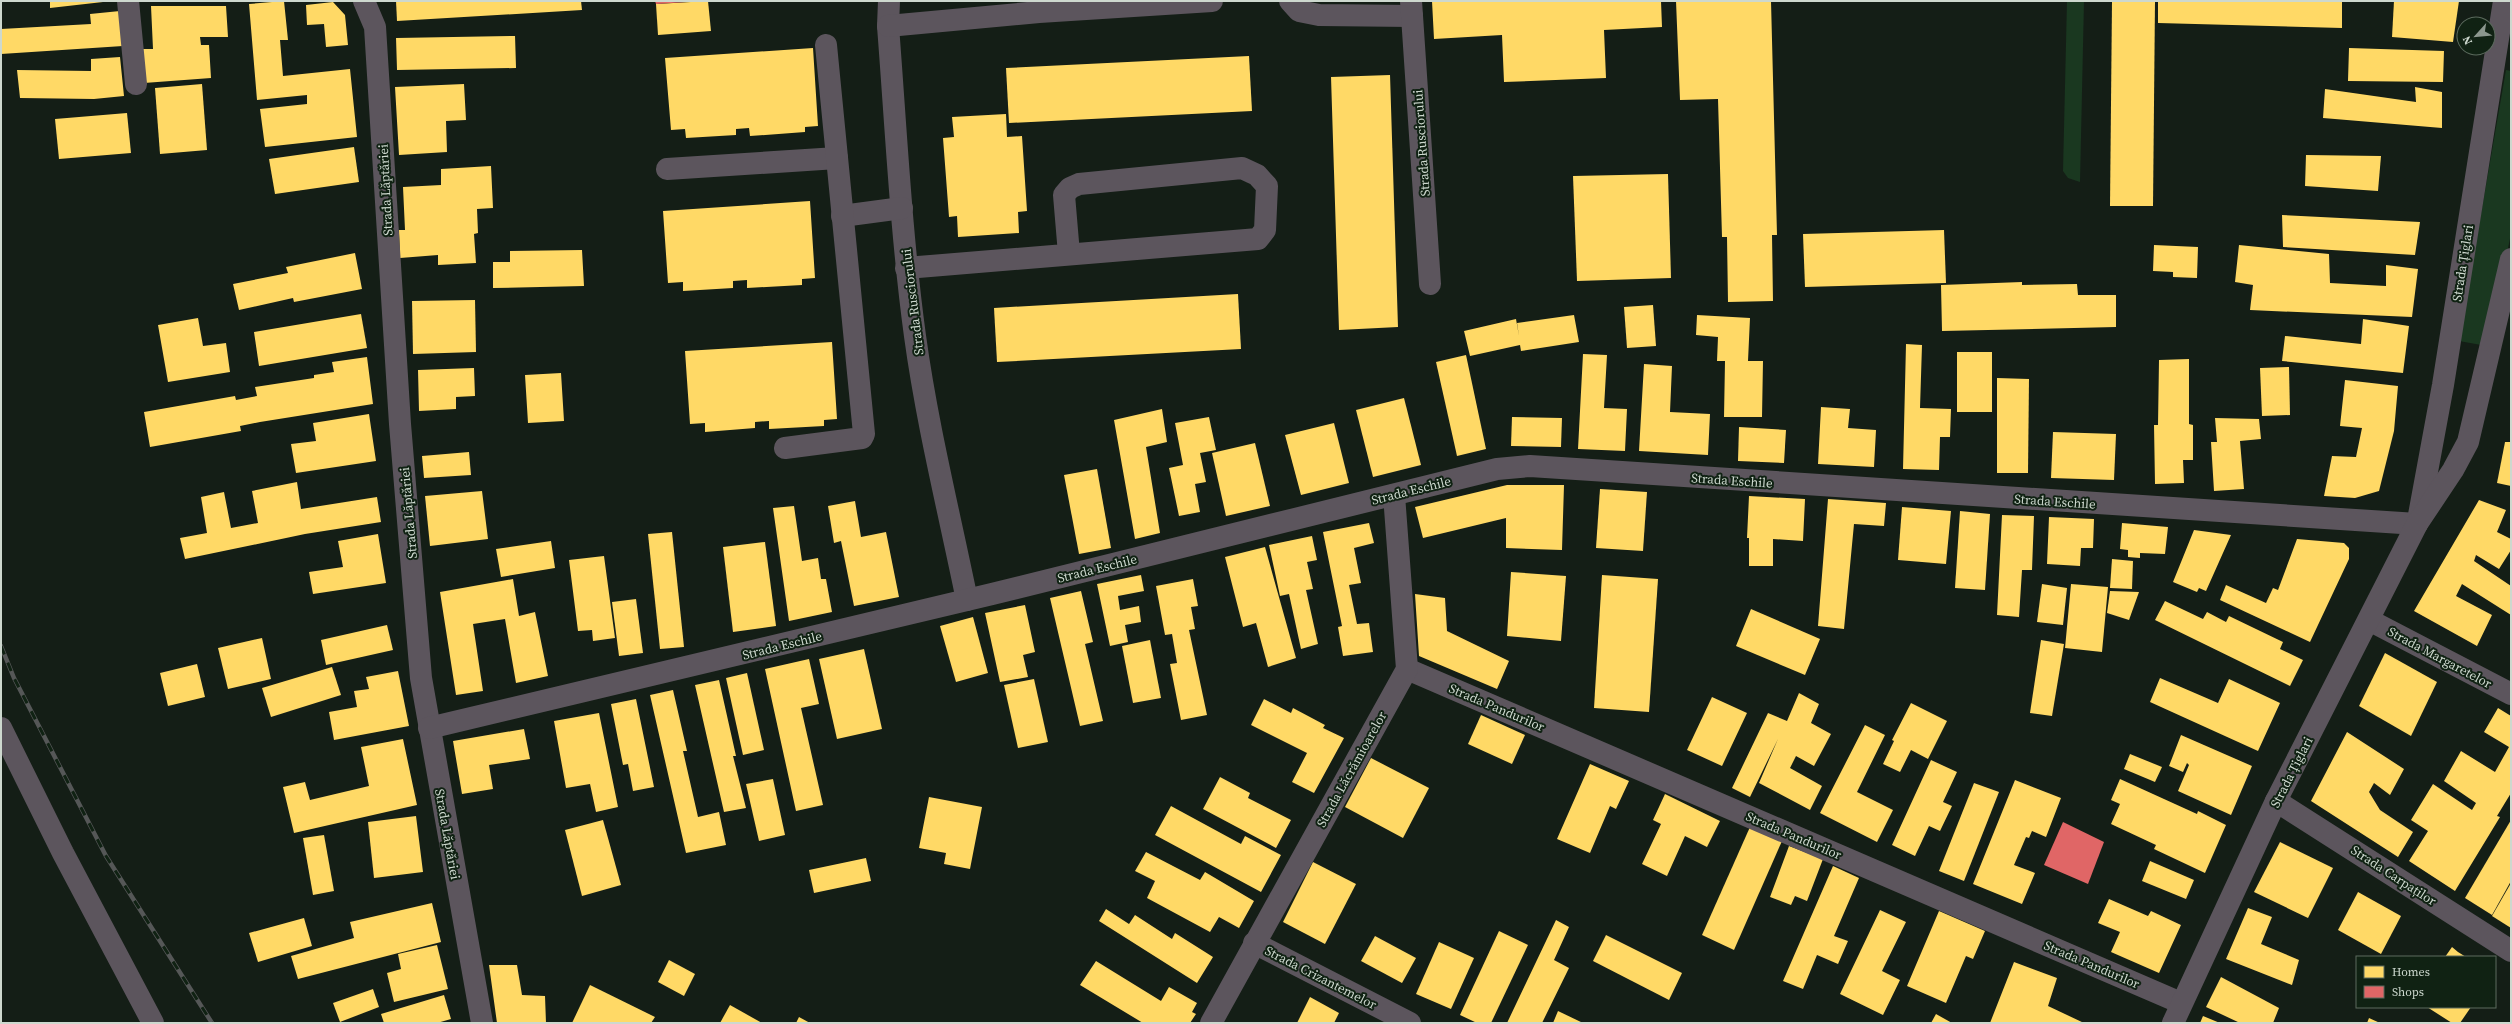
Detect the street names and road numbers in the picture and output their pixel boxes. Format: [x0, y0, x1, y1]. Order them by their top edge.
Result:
street label: Strada Rusciorului [1409, 89, 1434, 197]
street label: Strada Lăptăriei [375, 144, 396, 236]
street label: Strada Țiglari [2448, 223, 2477, 303]
street label: Strada Rusciorului [898, 248, 927, 356]
street label: Strada Lăptăriei [396, 466, 421, 559]
street label: Strada Eschile [1691, 469, 1774, 492]
street label: Strada Eschile [1370, 472, 1453, 509]
street label: Strada Eschile [2014, 490, 2097, 513]
street label: Strada Eschile [1056, 550, 1139, 587]
street label: Strada Margaretelor [2385, 623, 2495, 692]
street label: Strada Eschile [741, 627, 824, 664]
street label: Strada Pandurilor [1446, 680, 1548, 735]
street label: Strada Lăcrămioarelor [1313, 708, 1391, 830]
street label: Strada Țiglari [2266, 734, 2317, 811]
street label: Strada Lăptăriei [431, 787, 464, 881]
street label: Strada Pandurilor [1743, 808, 1845, 863]
street label: Strada Carpaților [2348, 841, 2440, 910]
street label: Strada Pandurilor [2041, 937, 2143, 992]
street label: Strada Crizantemelor [1262, 942, 1380, 1013]

